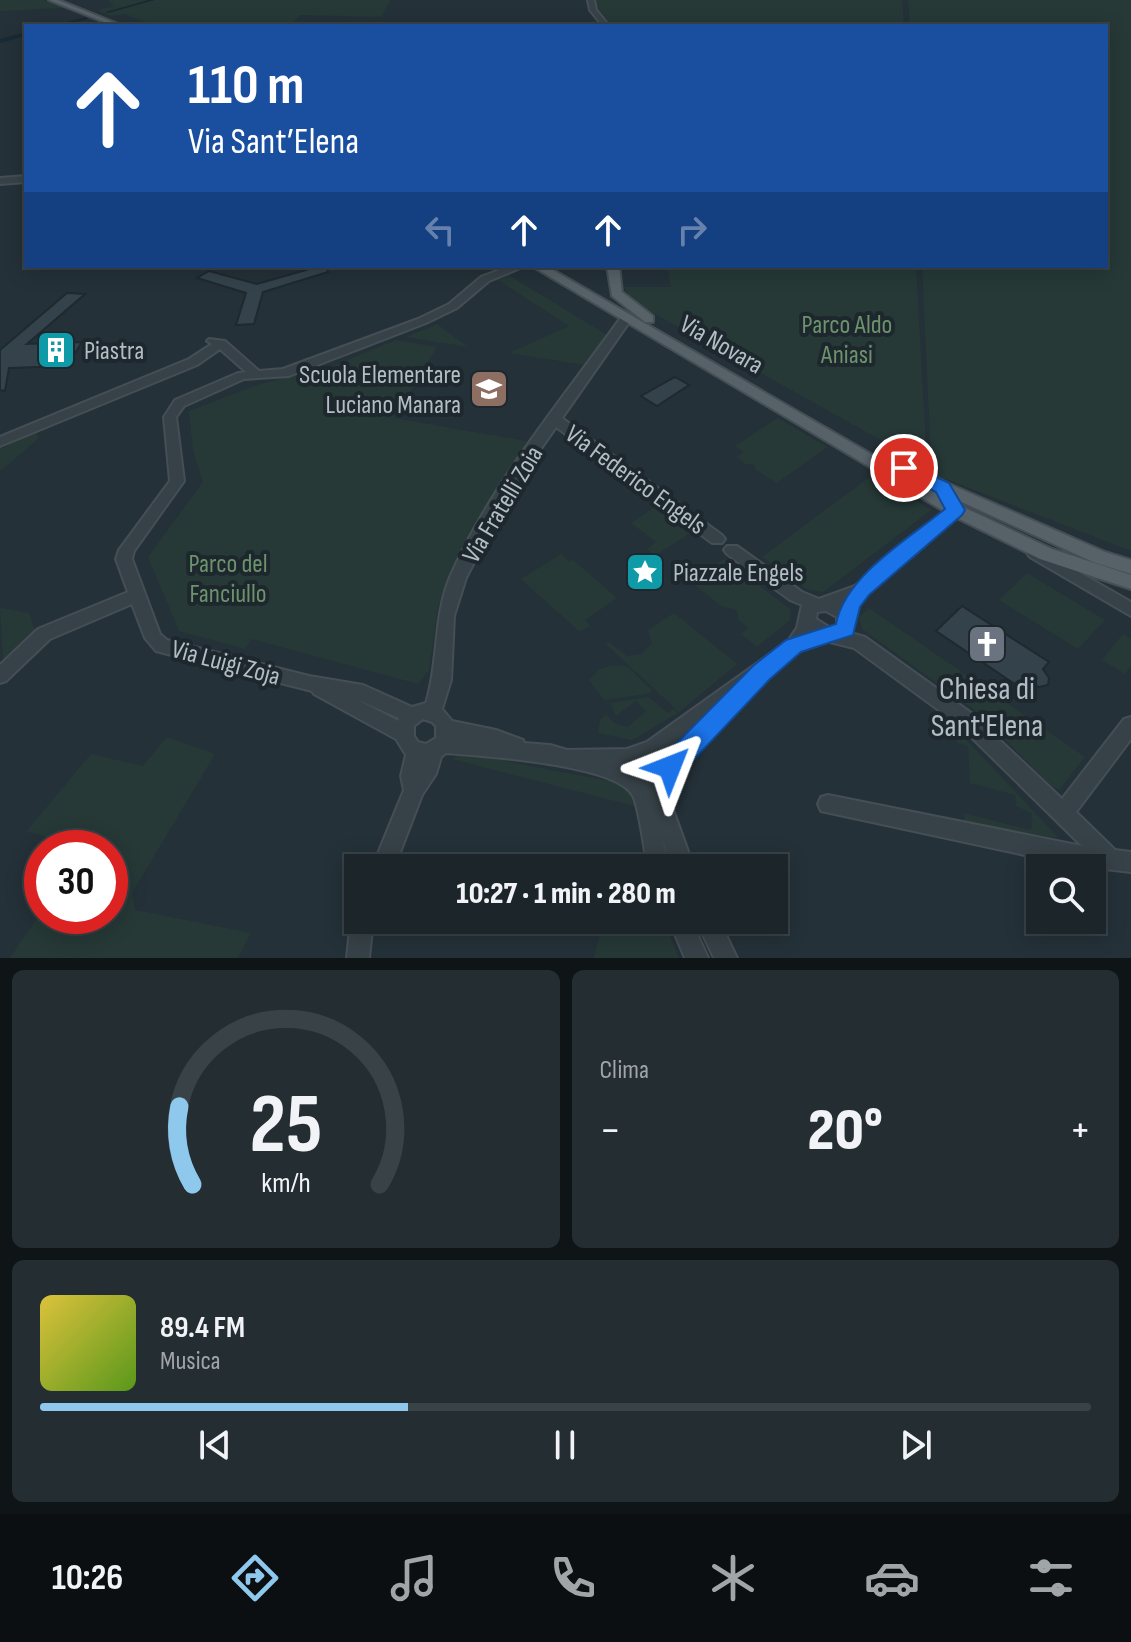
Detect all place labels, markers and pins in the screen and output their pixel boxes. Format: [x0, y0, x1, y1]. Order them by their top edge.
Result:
building icon: Piastra [35, 329, 77, 371]
place label: Piastra [84, 336, 144, 367]
place label: Scuola Elementare Luciano Manara [299, 360, 461, 421]
school or university icon: Scuola Elementare Luciano Manara [468, 368, 510, 410]
pin [870, 434, 938, 502]
place icon: Piazzale Engels [624, 551, 666, 593]
place label: Piazzale Engels [673, 558, 804, 589]
church icon: Chiesa di Sant'Elena [966, 623, 1008, 665]
place label: Chiesa di Sant'Elena [931, 670, 1043, 746]

